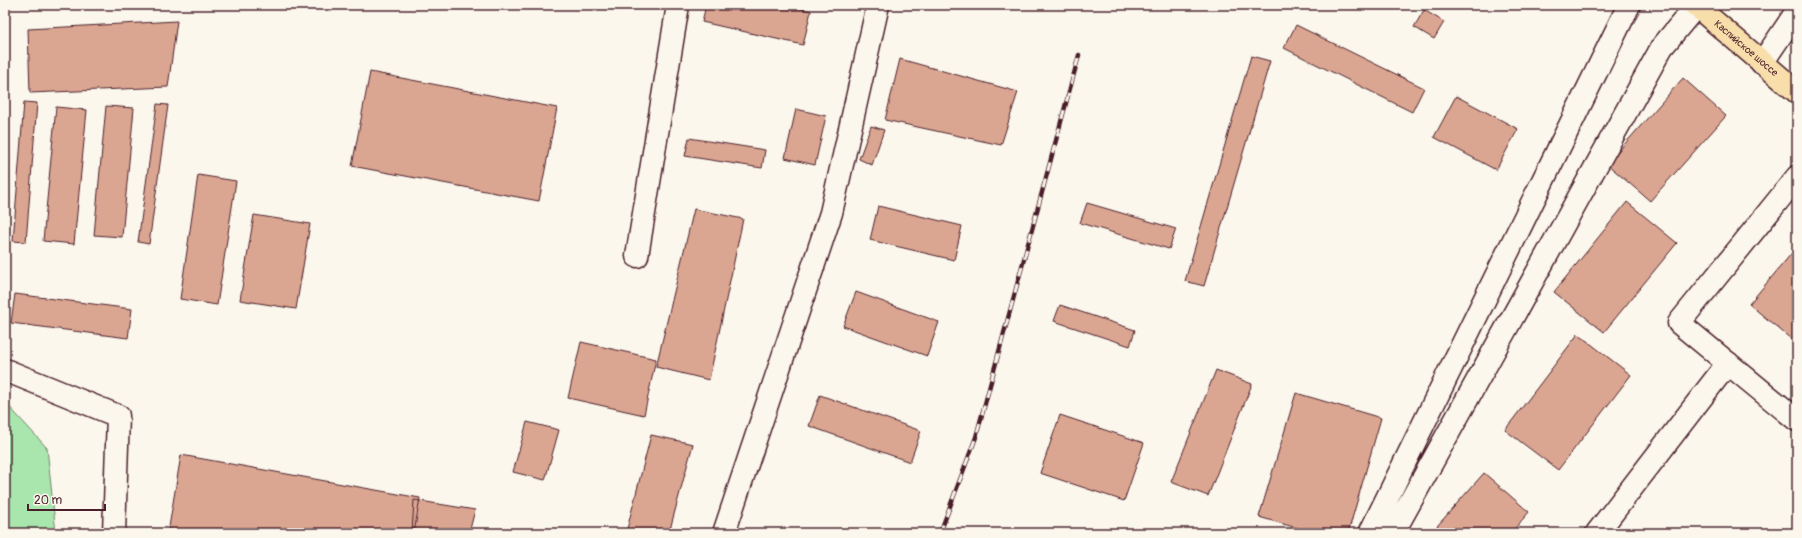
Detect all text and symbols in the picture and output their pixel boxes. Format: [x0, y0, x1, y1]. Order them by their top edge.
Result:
street label: Каспийское шоссе [1712, 18, 1780, 79]
scale bar [28, 486, 105, 512]
text: 20 m [34, 493, 63, 508]

